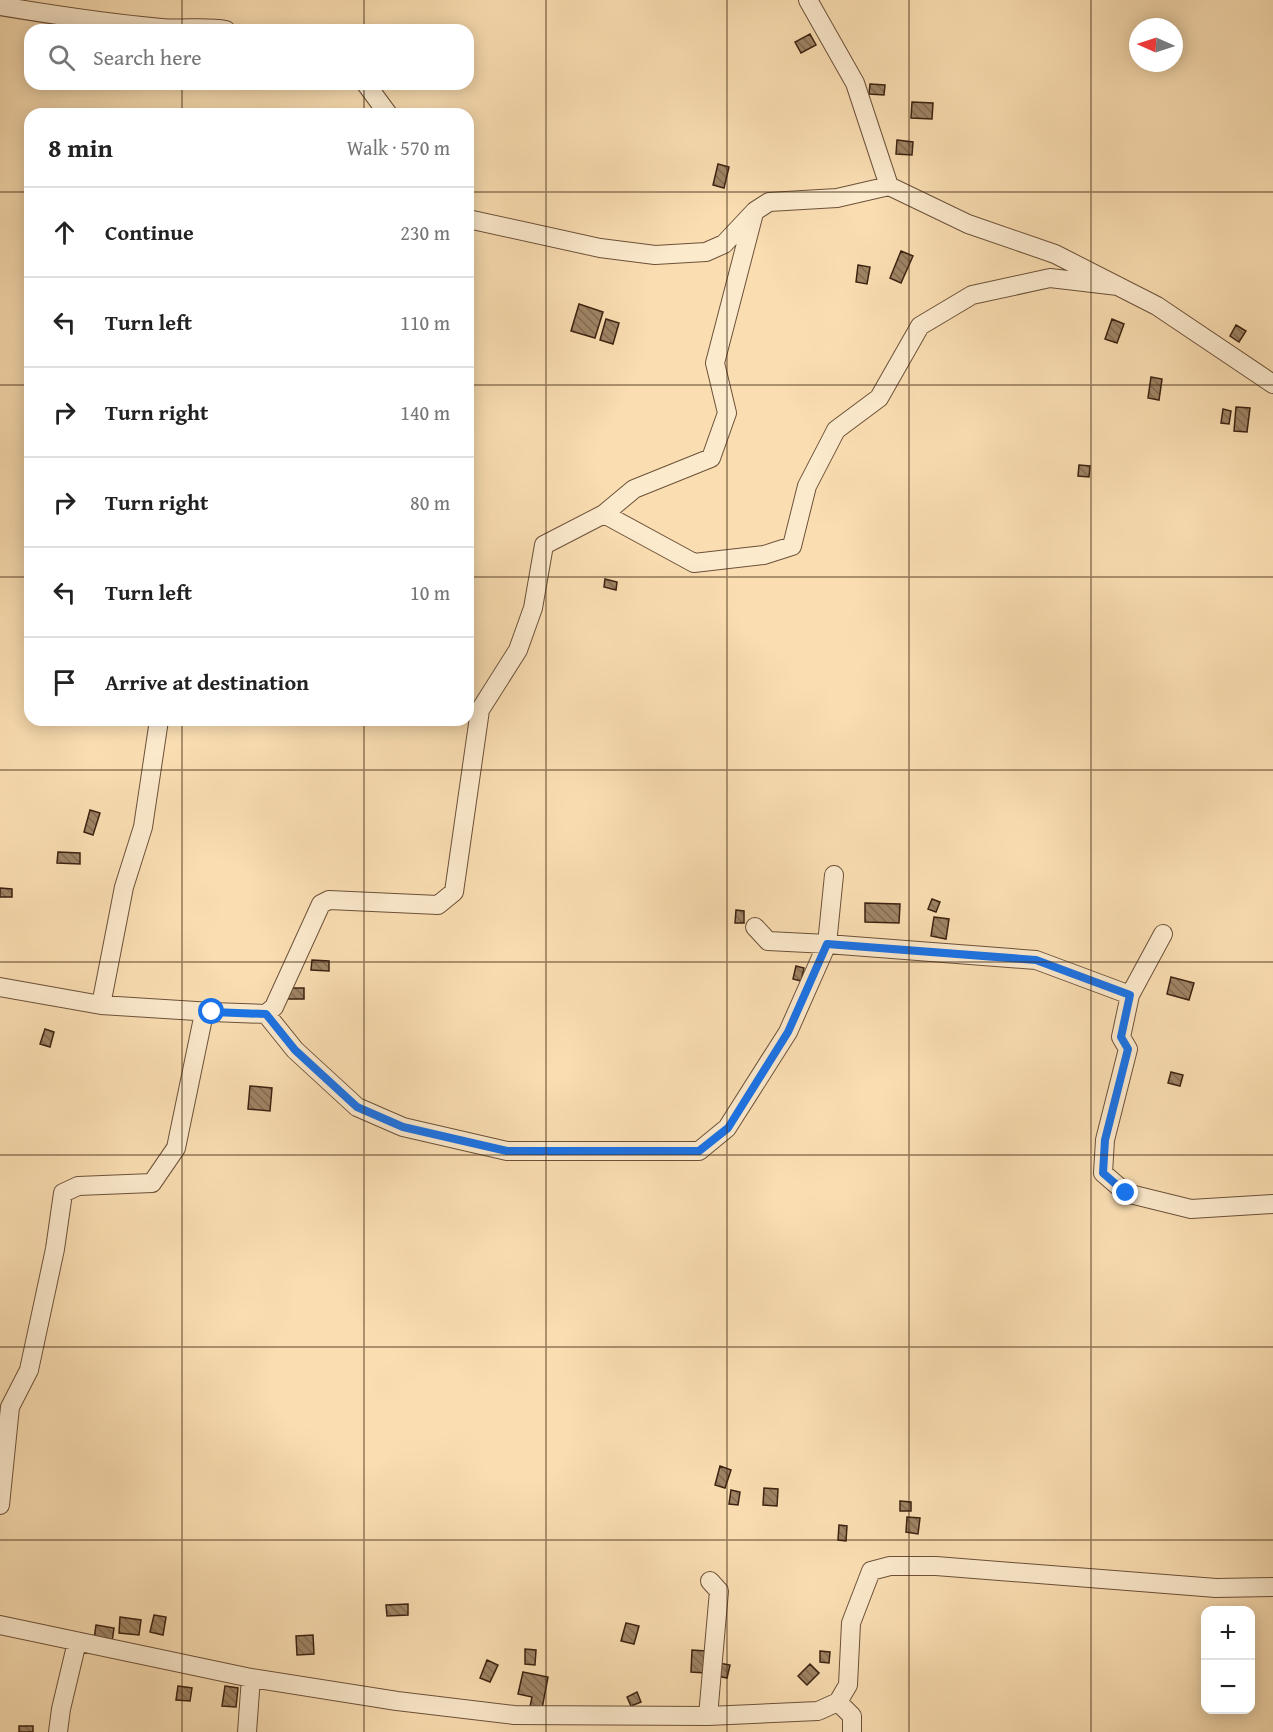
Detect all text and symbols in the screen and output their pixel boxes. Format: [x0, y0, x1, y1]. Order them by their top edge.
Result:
north arrow [1129, 18, 1183, 72]
search box [24, 24, 474, 90]
icon: search [45, 41, 78, 74]
text: Search here [93, 41, 202, 73]
text: 8 min [48, 128, 113, 167]
text: Walk · 570 m [347, 133, 450, 162]
icon: ahead [48, 216, 81, 249]
text: Continue [105, 216, 194, 248]
text: 230 m [400, 218, 450, 247]
icon: left [48, 306, 81, 339]
text: Turn left [105, 306, 192, 338]
text: 110 m [400, 308, 450, 337]
icon: right [48, 396, 81, 429]
text: Turn right [105, 396, 208, 428]
text: 140 m [400, 398, 450, 427]
icon: right [48, 486, 81, 519]
text: Turn right [105, 486, 208, 518]
text: 80 m [410, 488, 450, 517]
icon: left [48, 576, 81, 609]
text: Turn left [105, 576, 192, 608]
text: 10 m [410, 578, 450, 607]
icon: arrive [48, 666, 81, 699]
text: Arrive at destination [105, 666, 309, 698]
route start [198, 998, 224, 1024]
route end [1112, 1179, 1138, 1205]
map controls [1201, 1606, 1255, 1714]
button: + [1201, 1606, 1255, 1660]
button: − [1201, 1660, 1255, 1714]

